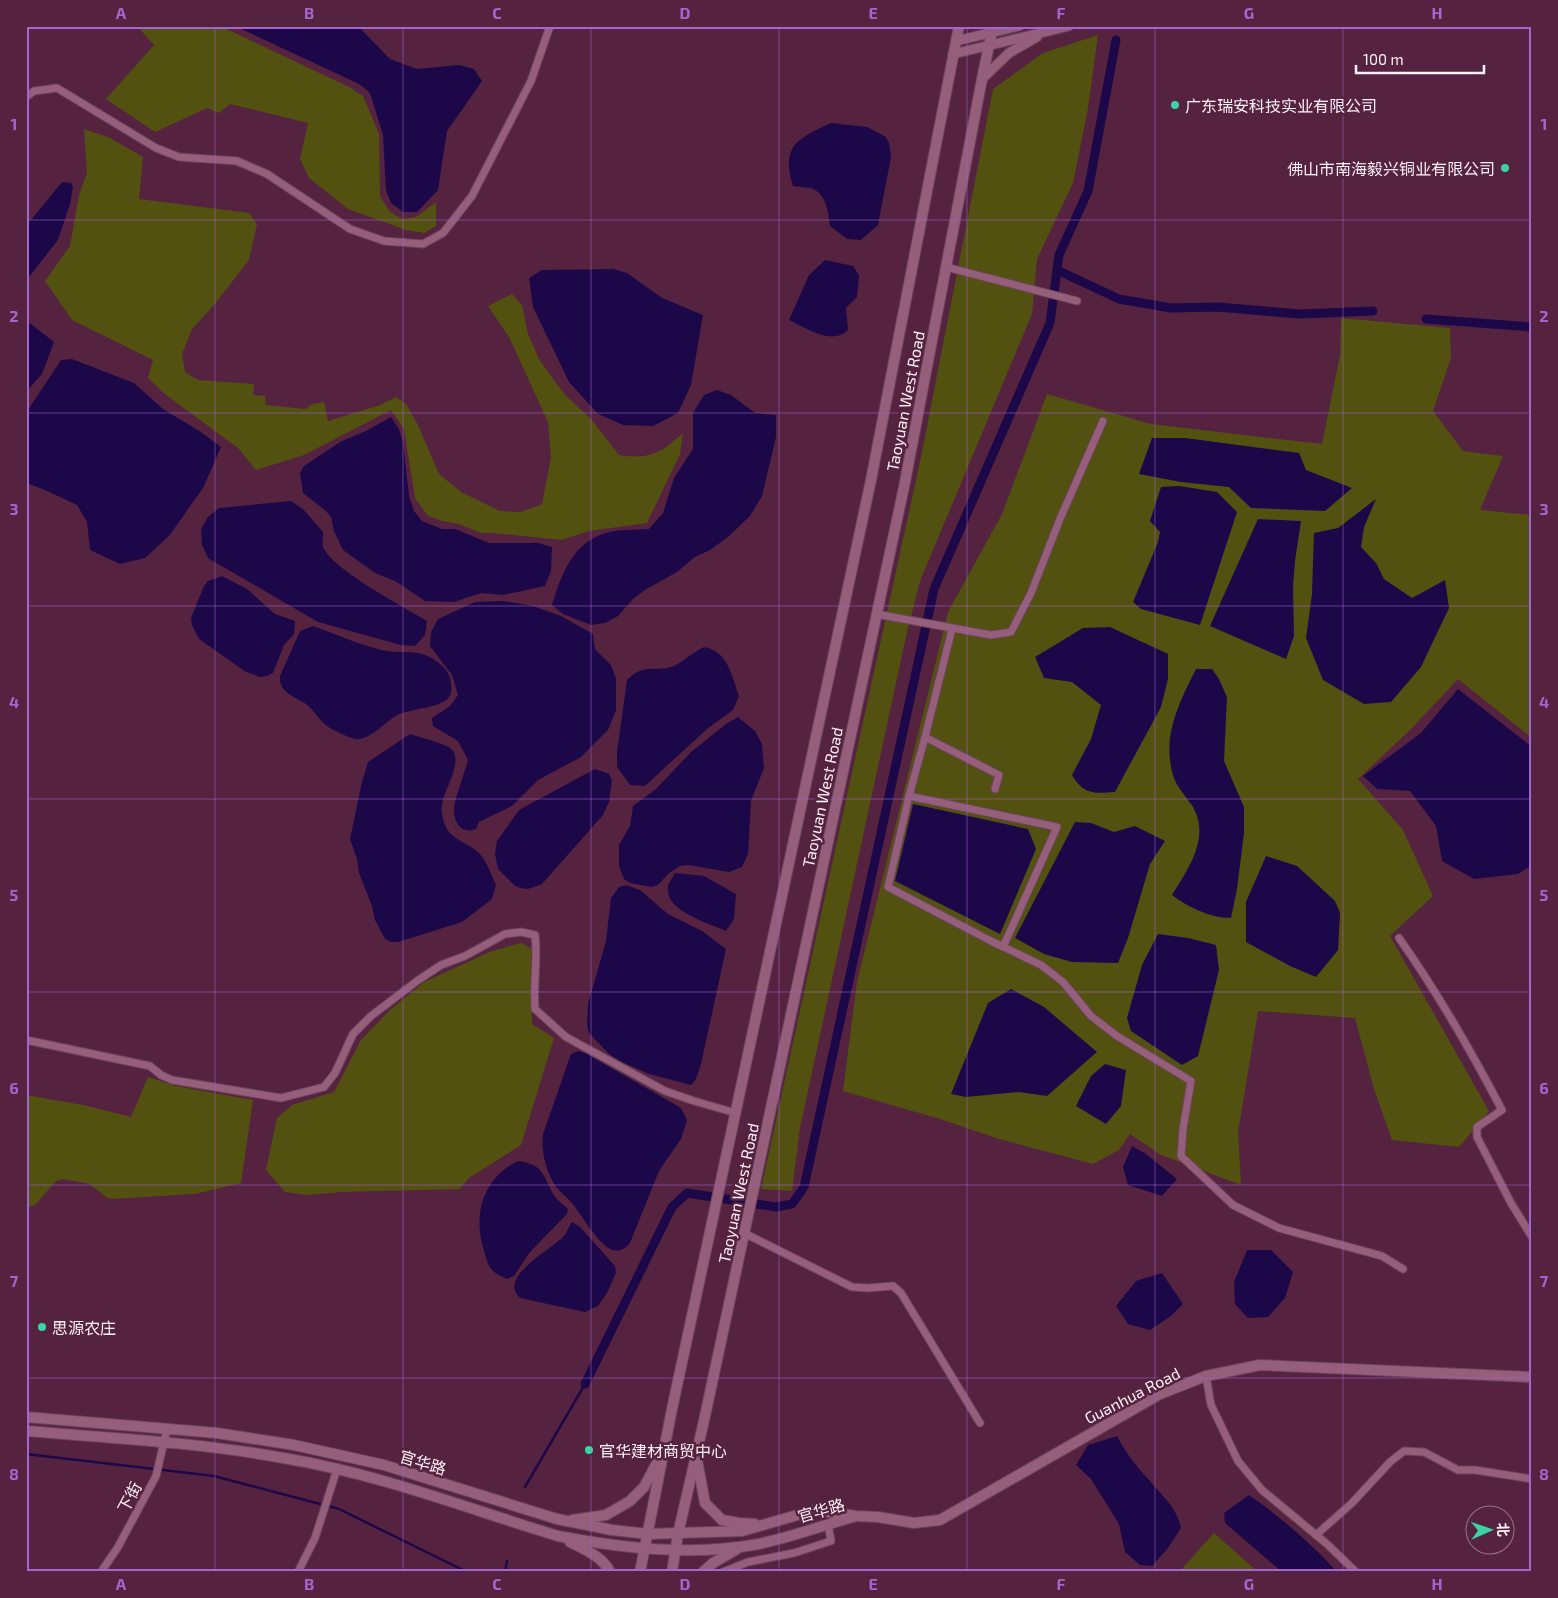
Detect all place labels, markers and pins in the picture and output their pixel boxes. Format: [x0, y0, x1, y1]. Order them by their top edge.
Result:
place label: 广东瑞安科技实业有限公司 [1185, 96, 1377, 115]
marker: 广东瑞安科技实业有限公司 [1169, 99, 1181, 111]
place label: 佛山市南海毅兴铜业有限公司 [1287, 159, 1495, 178]
marker: 佛山市南海毅兴铜业有限公司 [1499, 162, 1511, 174]
place label: 思源农庄 [52, 1318, 116, 1337]
marker: 思源农庄 [36, 1321, 48, 1333]
place label: 官华建材商贸中心 [599, 1441, 727, 1460]
marker: 官华建材商贸中心 [583, 1444, 595, 1456]

